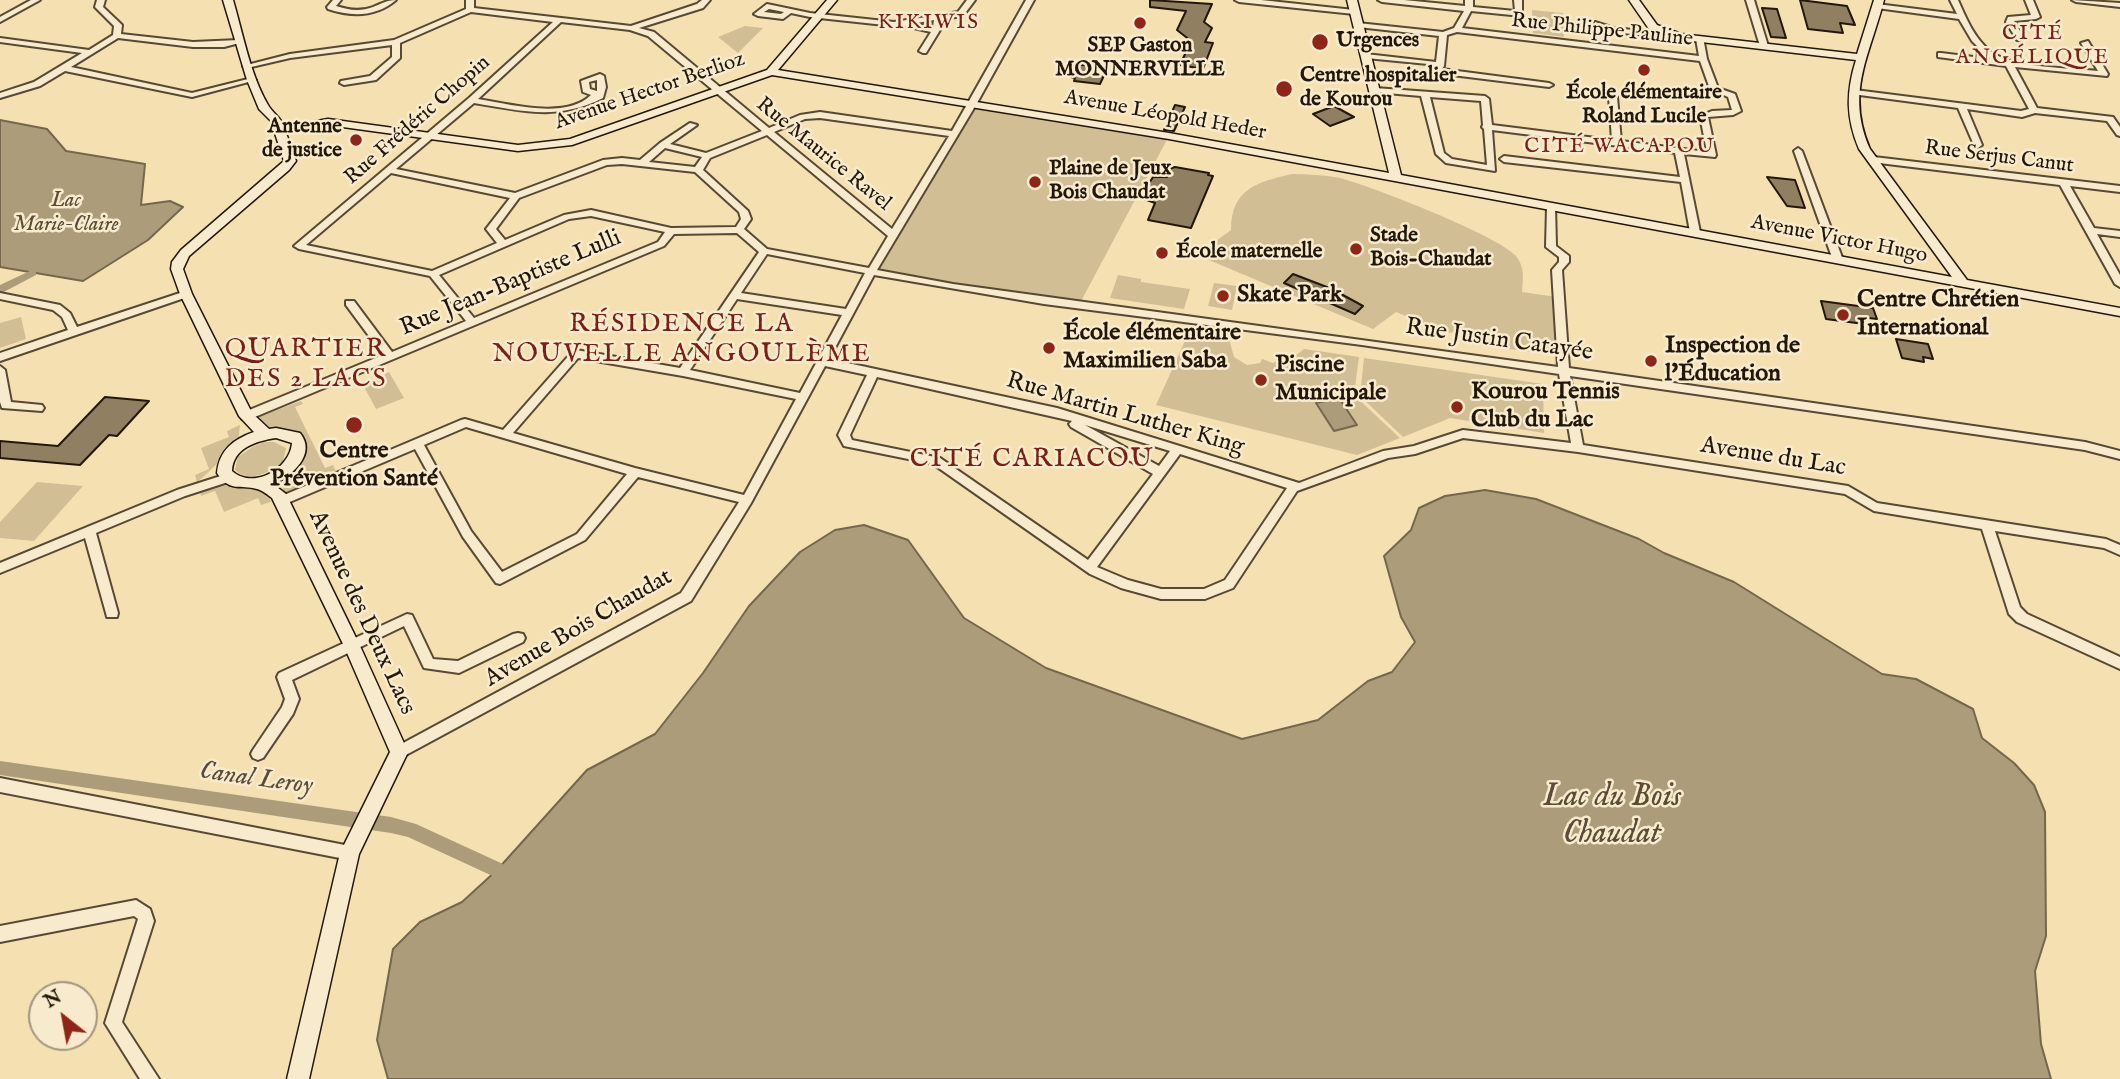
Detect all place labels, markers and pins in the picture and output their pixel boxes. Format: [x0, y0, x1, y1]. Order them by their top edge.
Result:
marker: SEP Gaston MONNERVILLE [1132, 15, 1148, 31]
place label: Urgences [1336, 29, 1419, 55]
marker: Urgences [1310, 32, 1330, 52]
place label: SEP Gaston MONNERVILLE [1055, 34, 1225, 84]
marker: École élémentaire Roland Lucile [1636, 62, 1652, 78]
place label: Centre hospitalier de Kourou [1300, 64, 1456, 114]
marker: Centre hospitalier de Kourou [1274, 79, 1294, 99]
place label: École élémentaire Roland Lucile [1566, 81, 1722, 131]
place label: Antenne de justice [262, 115, 342, 165]
marker: Antenne de justice [348, 132, 364, 148]
place label: Plaine de Jeux Bois Chaudat [1049, 157, 1171, 207]
marker: Plaine de Jeux Bois Chaudat [1027, 174, 1043, 190]
place label: Stade Bois-Chaudat [1370, 224, 1492, 274]
place label: École maternelle [1176, 240, 1322, 266]
marker: Stade Bois-Chaudat [1348, 241, 1364, 257]
marker: École maternelle [1154, 245, 1170, 261]
place label: Skate Park [1237, 282, 1343, 310]
place label: Centre Chrétien International [1857, 287, 2019, 343]
marker: Skate Park [1215, 288, 1231, 304]
marker: Centre Chrétien International [1835, 307, 1851, 323]
place label: École élémentaire Maximilien Saba [1063, 320, 1241, 376]
place label: Inspection de l'Éducation [1665, 333, 1800, 389]
marker: École élémentaire Maximilien Saba [1041, 340, 1057, 356]
place label: Piscine Municipale [1275, 352, 1386, 408]
marker: Inspection de l'Éducation [1643, 353, 1659, 369]
marker: Piscine Municipale [1253, 372, 1269, 388]
place label: Kourou Tennis Club du Lac [1471, 379, 1620, 435]
marker: Kourou Tennis Club du Lac [1449, 399, 1465, 415]
marker: Centre Prévention Santé [344, 415, 364, 435]
place label: Centre Prévention Santé [270, 438, 438, 494]

